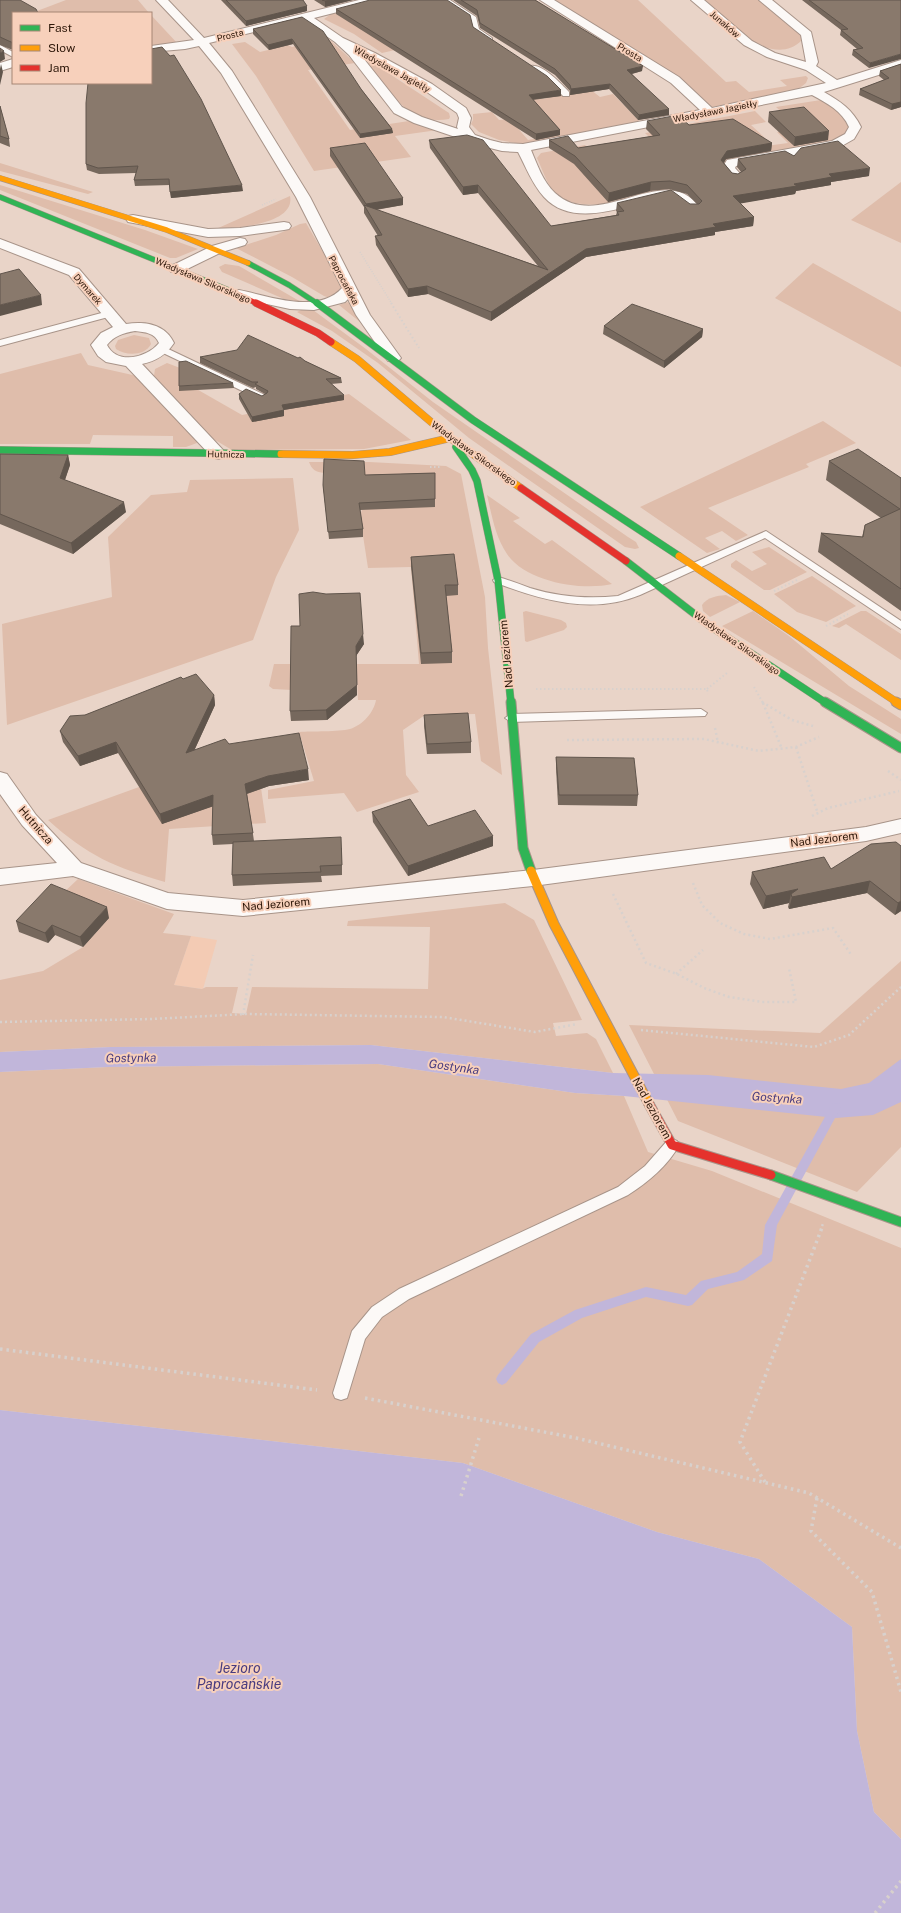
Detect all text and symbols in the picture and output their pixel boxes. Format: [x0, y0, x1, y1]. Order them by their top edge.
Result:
street label: Junaków [708, 8, 742, 40]
legend [12, 12, 152, 84]
text: Fast [48, 21, 73, 35]
street label: Prosta [216, 26, 245, 44]
street label: Prosta [616, 40, 644, 64]
text: Slow [48, 41, 76, 55]
street label: Władysława Jagiełły [352, 43, 432, 95]
text: Jam [48, 61, 70, 75]
street label: Władysława Jagiełły [672, 97, 758, 125]
street label: Paprocańska [326, 254, 362, 306]
street label: Władysława Sikorskiego [154, 255, 252, 305]
street label: Dymarek [72, 271, 104, 307]
street label: Władysława Sikorskiego [429, 418, 519, 488]
street label: Hutnicza [207, 448, 245, 460]
street label: Władysława Sikorskiego [692, 609, 782, 677]
street label: Nad Jeziorem [497, 620, 515, 688]
street label: Hutnicza [17, 804, 55, 846]
street label: Nad Jeziorem [789, 829, 859, 849]
street label: Nad Jeziorem [242, 895, 310, 913]
water label: Gostynka [106, 1051, 156, 1065]
water label: Gostynka [428, 1057, 480, 1077]
street label: Nad Jeziorem [630, 1075, 674, 1141]
water label: Gostynka [751, 1089, 803, 1107]
water label: Jezioro Paprocańskie [197, 1660, 282, 1692]

